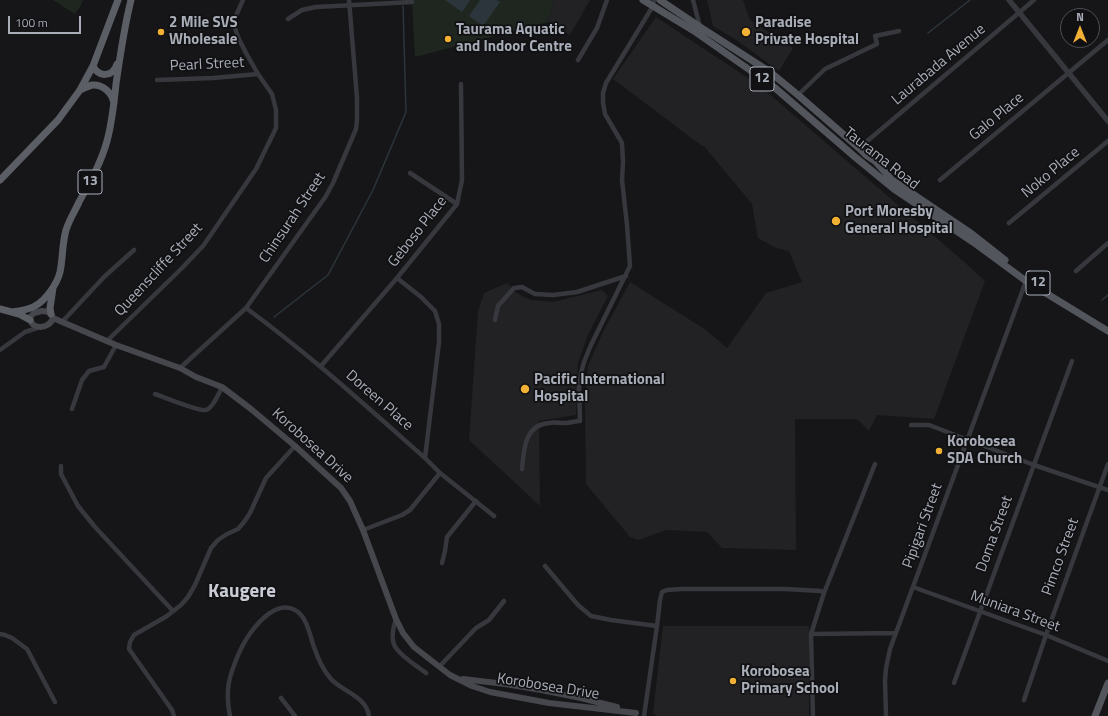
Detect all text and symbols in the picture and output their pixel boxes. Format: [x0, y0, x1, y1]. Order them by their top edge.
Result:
scale bar [10, 8, 83, 34]
north arrow [1060, 8, 1100, 48]
text: N [1076, 9, 1084, 25]
text: 100 m [15, 13, 48, 32]
place label: 2 Mile SVS Wholesale [169, 14, 238, 49]
place label: Paradise Private Hospital [755, 14, 859, 49]
place label: Taurama Aquatic and Indoor Centre [456, 21, 572, 56]
street label: Laurabada Avenue [889, 21, 989, 109]
marker: Paradise Private Hospital [740, 26, 752, 38]
marker: 2 Mile SVS Wholesale [156, 27, 166, 37]
marker: Taurama Aquatic and Indoor Centre [443, 34, 453, 44]
street label: Pearl Street [169, 54, 245, 76]
road number: 12 [750, 67, 774, 91]
street label: Galo Place [966, 89, 1028, 145]
street label: Taurama Road [840, 124, 922, 194]
street label: Noko Place [1018, 144, 1084, 202]
street label: Chinsurah Street [256, 169, 330, 267]
road number: 13 [78, 170, 102, 194]
street label: Geboso Place [385, 193, 451, 271]
place label: Port Moresby General Hospital [845, 203, 953, 238]
marker: Port Moresby General Hospital [830, 215, 842, 227]
street label: Queenscliffe Street [111, 220, 207, 320]
road number: 12 [1026, 271, 1050, 295]
street label: Doreen Place [342, 367, 416, 435]
place label: Pacific International Hospital [534, 371, 665, 406]
marker: Pacific International Hospital [519, 383, 531, 395]
street label: Korobosea Drive [268, 405, 356, 487]
place label: Korobosea SDA Church [947, 433, 1022, 468]
marker: Korobosea SDA Church [934, 446, 944, 456]
street label: Pipigari Street [899, 481, 947, 571]
street label: Doma Street [973, 494, 1017, 574]
street label: Pimco Street [1039, 516, 1083, 598]
district label: Kaugere [208, 581, 276, 603]
street label: Muniara Street [968, 587, 1062, 637]
place label: Korobosea Primary School [741, 663, 839, 698]
street label: Korobosea Drive [496, 670, 600, 704]
marker: Korobosea Primary School [728, 676, 738, 686]

